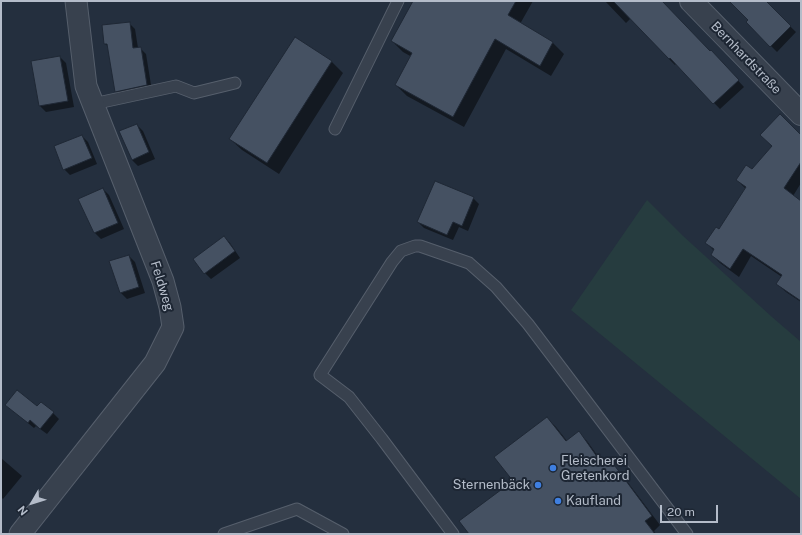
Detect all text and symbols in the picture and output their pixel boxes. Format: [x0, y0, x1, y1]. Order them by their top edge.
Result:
street label: Bernhardstraße [708, 19, 784, 97]
street label: Feldweg [147, 259, 177, 313]
place label: Fleischerei Gretenkord [561, 453, 629, 484]
marker: Fleischerei Gretenkord [548, 463, 558, 473]
place label: Sternenbäck [453, 477, 530, 493]
marker: Sternenbäck [533, 480, 543, 490]
north arrow [12, 483, 52, 523]
place label: Kaufland [566, 493, 621, 509]
marker: Kaufland [553, 496, 563, 506]
scale bar [662, 497, 720, 523]
text: N [15, 503, 30, 518]
text: 20 m [667, 505, 695, 519]

